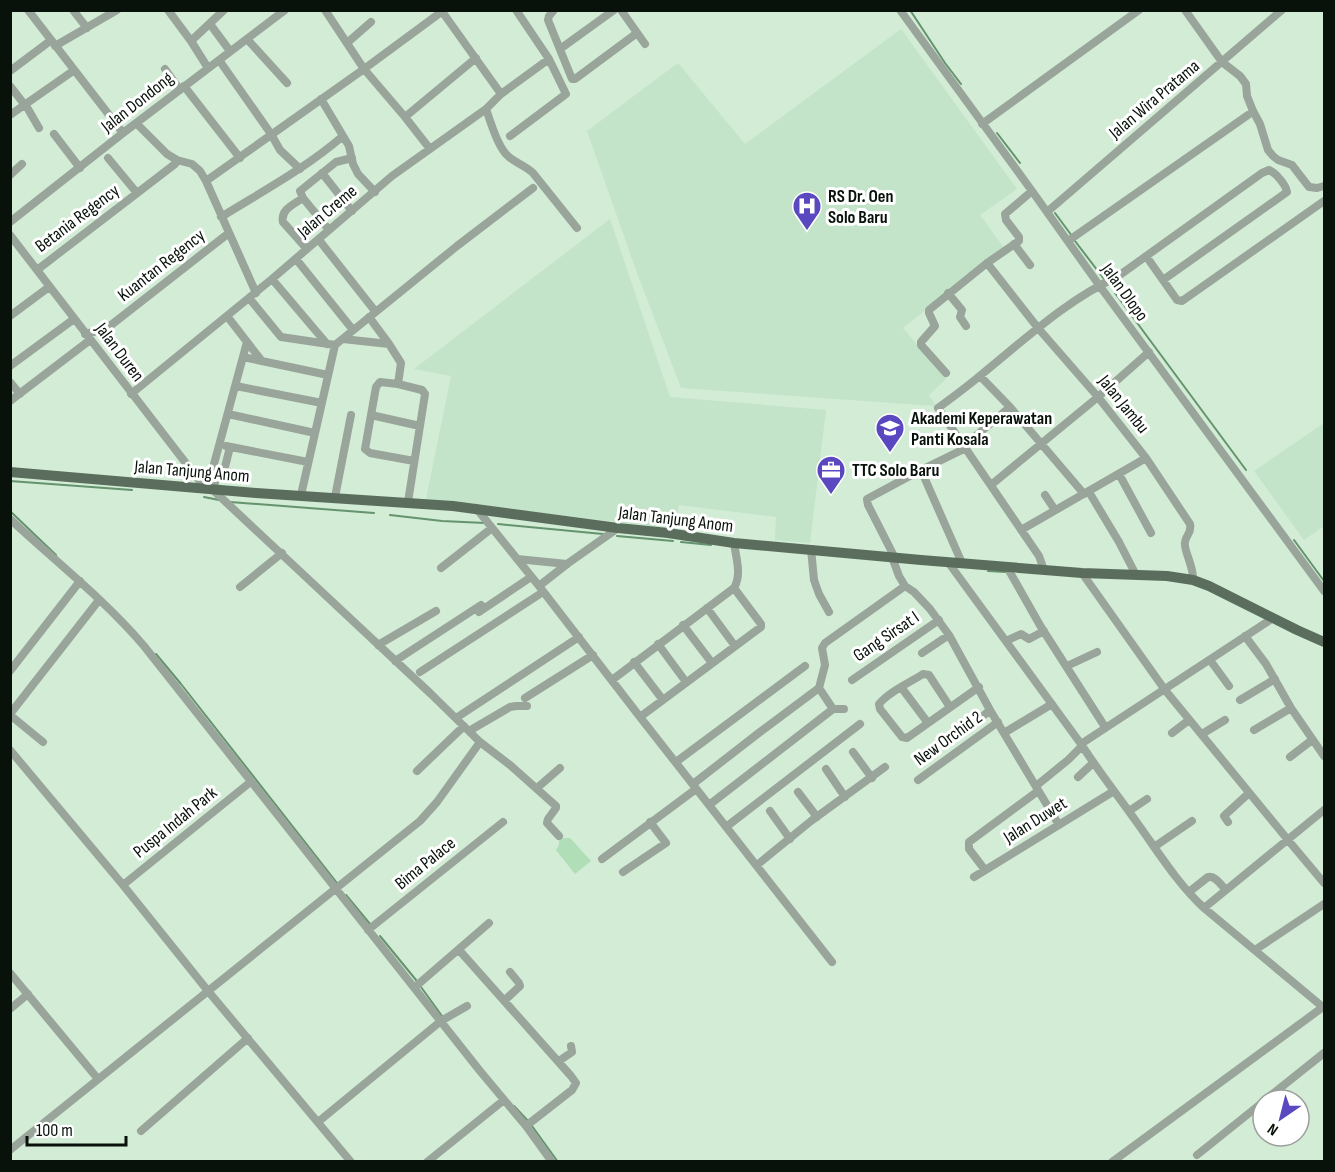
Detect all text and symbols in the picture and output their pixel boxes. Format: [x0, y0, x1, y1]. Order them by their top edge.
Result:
street label: Jalan Wira Pratama [1104, 55, 1204, 144]
street label: Jalan Dondong [96, 68, 177, 138]
street label: Betania Regency [31, 180, 124, 257]
street label: Jalan Creme [293, 181, 361, 243]
place label: RS Dr. Oen Solo Baru [828, 186, 894, 228]
hospital icon: RS Dr. Oen Solo Baru [791, 190, 823, 232]
street label: Kuantan Regency [114, 225, 209, 306]
street label: Jalan Dlopo [1096, 259, 1153, 325]
street label: Jalan Duren [90, 318, 148, 386]
street label: Jalan Jambu [1093, 370, 1153, 438]
place label: Akademi Keperawatan Panti Kosala [910, 408, 1052, 450]
school or university icon: Akademi Keperawatan Panti Kosala [874, 412, 906, 454]
office icon: TTC Solo Baru [815, 454, 847, 496]
street label: Jalan Tanjung Anom [133, 456, 250, 487]
place label: TTC Solo Baru [852, 460, 939, 481]
street label: Jalan Tanjung Anom [616, 502, 735, 537]
street label: Gang Sirsat I [849, 607, 923, 666]
street label: New Orchid 2 [910, 707, 986, 770]
street label: Puspa Indah Park [129, 782, 221, 862]
street label: Jalan Duwet [999, 793, 1071, 849]
street label: Bima Palace [391, 833, 460, 894]
north arrow [1251, 1088, 1311, 1148]
scale bar [27, 1109, 126, 1147]
text: N [1264, 1119, 1282, 1139]
text: 100 m [36, 1120, 73, 1141]

